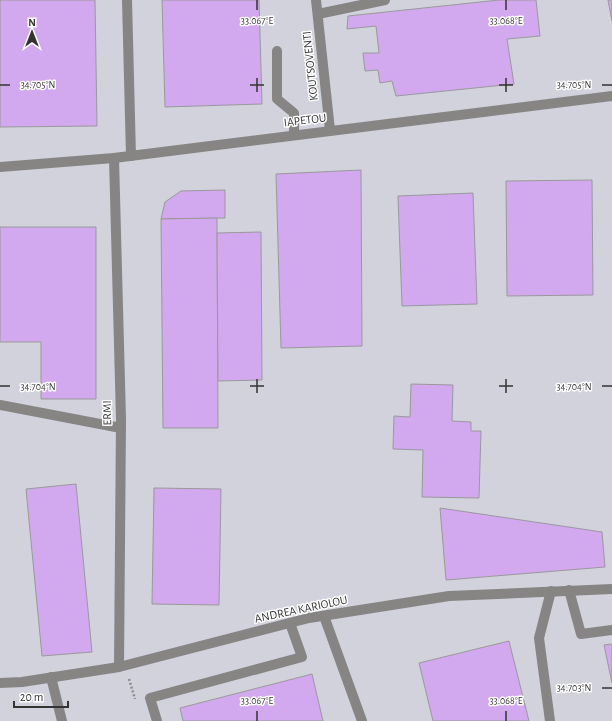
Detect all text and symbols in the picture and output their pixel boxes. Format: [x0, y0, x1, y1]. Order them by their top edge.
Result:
north arrow [12, 12, 52, 52]
text: 33.067°E [241, 16, 273, 26]
text: 33.068°E [490, 16, 523, 26]
text: N [28, 17, 36, 28]
street label: KOUTSOVENTI [300, 31, 320, 101]
text: 34.705°N [21, 80, 55, 90]
text: 34.705°N [557, 80, 591, 90]
street label: IAPETOU [283, 111, 327, 129]
text: 34.704°N [20, 382, 56, 392]
text: 34.704°N [556, 382, 592, 392]
street label: ERMI [101, 400, 113, 426]
street label: ANDREA KARIOLOU [253, 593, 349, 625]
scale bar [14, 683, 68, 709]
text: 34.703°N [557, 683, 591, 693]
text: 20 m [20, 691, 43, 703]
text: 33.067°E [241, 696, 273, 706]
text: 33.068°E [490, 696, 523, 706]

